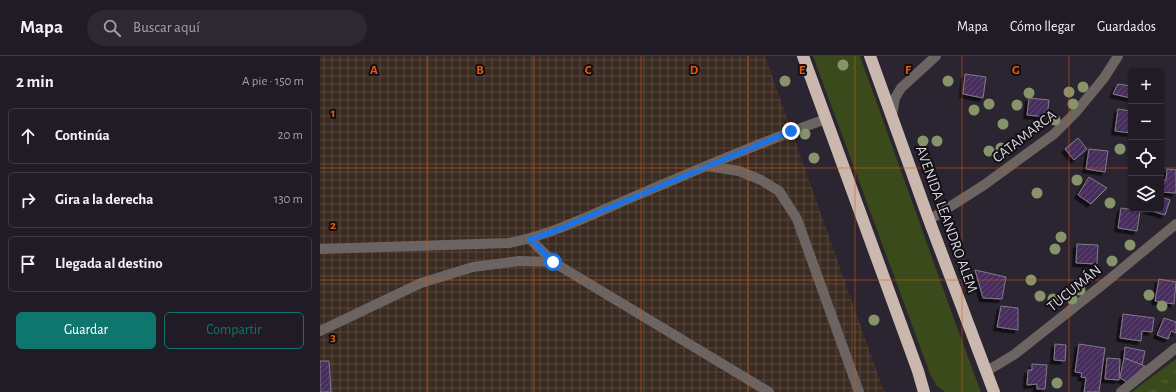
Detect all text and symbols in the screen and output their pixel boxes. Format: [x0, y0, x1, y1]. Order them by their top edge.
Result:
search box [87, 10, 367, 46]
icon: search [101, 17, 123, 39]
text: Mapa [20, 18, 63, 37]
text: Buscar aquí [133, 20, 200, 35]
text: Mapa [957, 20, 988, 34]
text: Cómo llegar [1010, 20, 1075, 34]
text: Guardados [1097, 20, 1156, 34]
text: A [370, 64, 378, 77]
text: B [476, 64, 484, 77]
text: C [585, 64, 592, 77]
text: D [690, 64, 699, 77]
text: E [799, 64, 806, 77]
text: F [905, 64, 912, 77]
text: G [1012, 64, 1020, 77]
map controls [1128, 68, 1164, 212]
button: + [1128, 68, 1164, 104]
text: 2 min [16, 73, 54, 90]
text: A pie · 150 m [242, 75, 304, 88]
button: − [1128, 104, 1164, 140]
text: 1 [331, 107, 335, 120]
street label: CATAMARCA [990, 107, 1059, 166]
route end [782, 122, 800, 140]
icon: ahead [17, 125, 39, 147]
text: Continúa [55, 128, 110, 143]
text: 20 m [278, 129, 303, 142]
button: locate [1128, 140, 1164, 176]
street label: AVENIDA LEANDRO ALEM [913, 144, 980, 295]
button: layers [1128, 176, 1164, 212]
icon: right [17, 189, 39, 211]
text: Gira a la derecha [55, 192, 154, 207]
text: 130 m [274, 193, 303, 206]
text: 2 [330, 219, 336, 232]
icon: arrive [17, 253, 39, 275]
route start [544, 253, 562, 271]
text: Llegada al destino [55, 256, 163, 271]
street label: TUCUMÁN [1043, 261, 1104, 315]
button: Guardar [16, 312, 156, 349]
button: Compartir [164, 312, 304, 349]
text: 3 [330, 331, 336, 344]

